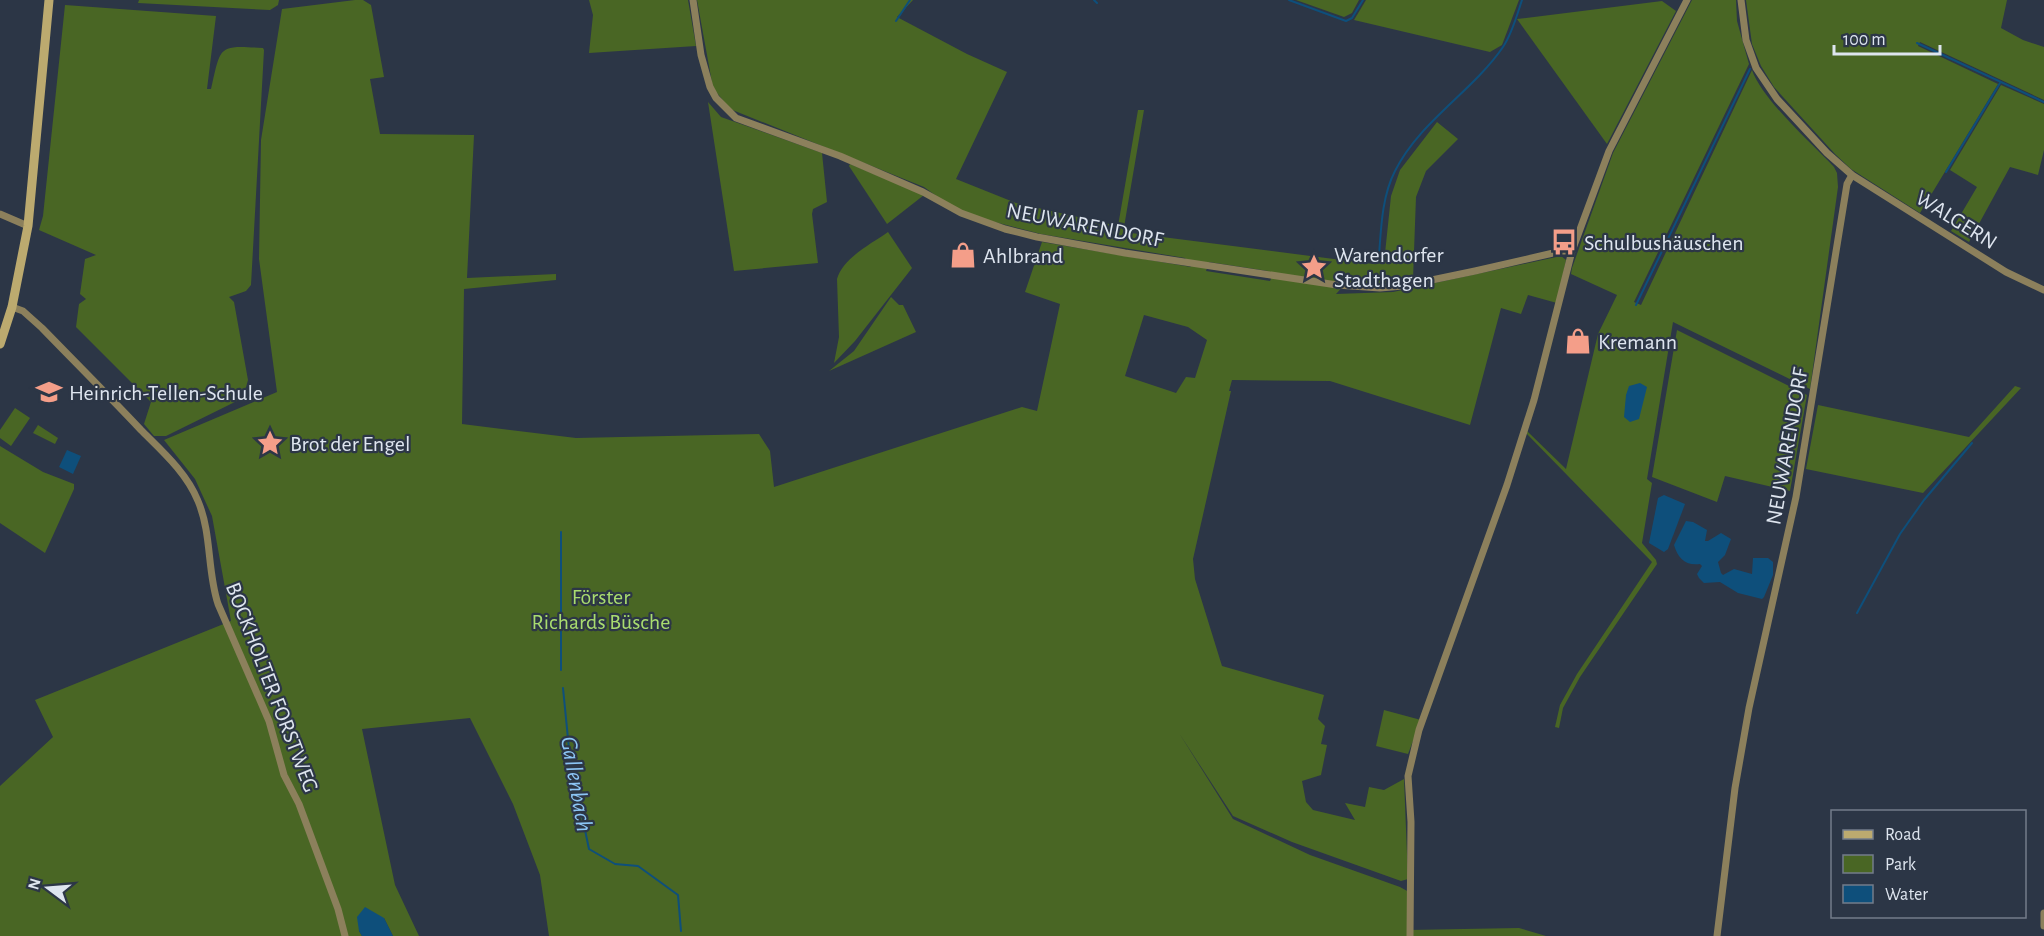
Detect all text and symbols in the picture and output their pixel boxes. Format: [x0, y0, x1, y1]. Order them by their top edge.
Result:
scale bar [1834, 18, 1940, 56]
text: 100 m [1843, 31, 1886, 49]
street label: WALGERN [1912, 186, 2001, 253]
street label: NEUWARENDORF [1005, 199, 1165, 251]
bus stop icon: Schulbushäuschen [1549, 227, 1579, 257]
place label: Schulbushäuschen [1584, 232, 1744, 254]
shop icon: Ahlbrand [948, 240, 978, 270]
place label: Warendorfer Stadthagen [1334, 244, 1444, 291]
place label: Ahlbrand [983, 245, 1063, 267]
place icon: Warendorfer Stadthagen [1299, 252, 1329, 282]
shop icon: Kremann [1563, 326, 1593, 356]
place label: Kremann [1598, 331, 1677, 353]
street label: NEUWARENDORF [1762, 365, 1812, 526]
school or university icon: Heinrich-Tellen-Schule [34, 377, 64, 407]
place label: Heinrich-Tellen-Schule [69, 382, 263, 404]
place icon: Brot der Engel [255, 428, 285, 458]
place label: Brot der Engel [290, 433, 410, 455]
street label: BOCKHOLTER FORSTWEG [222, 579, 322, 795]
park label: Förster Richards Büsche [532, 586, 670, 633]
water label: Gallenbach [556, 735, 596, 834]
legend [1831, 810, 2026, 918]
text: Road [1885, 826, 1921, 844]
text: Park [1885, 856, 1917, 874]
north arrow [18, 858, 78, 918]
text: N [25, 877, 44, 892]
text: Water [1885, 886, 1928, 904]

